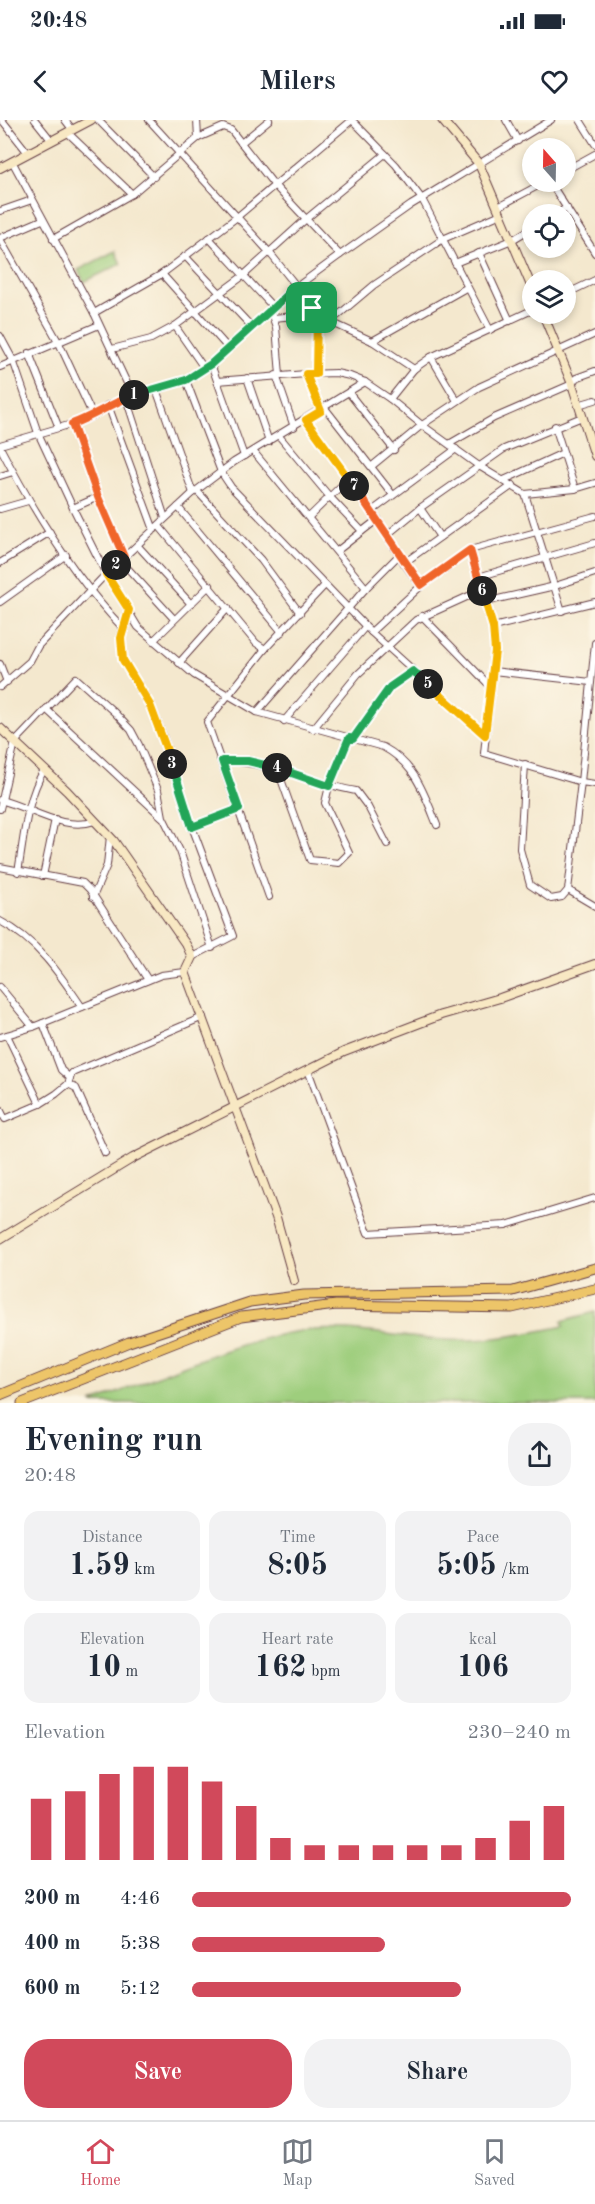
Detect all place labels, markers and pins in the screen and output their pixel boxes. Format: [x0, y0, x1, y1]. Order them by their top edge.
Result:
pin [286, 282, 337, 333]
pin: 1 [119, 380, 149, 410]
pin: 7 [339, 471, 369, 501]
pin: 2 [101, 550, 131, 580]
pin: 6 [467, 576, 497, 606]
pin: 5 [413, 669, 443, 699]
pin: 3 [157, 749, 187, 779]
pin: 4 [262, 753, 292, 783]

